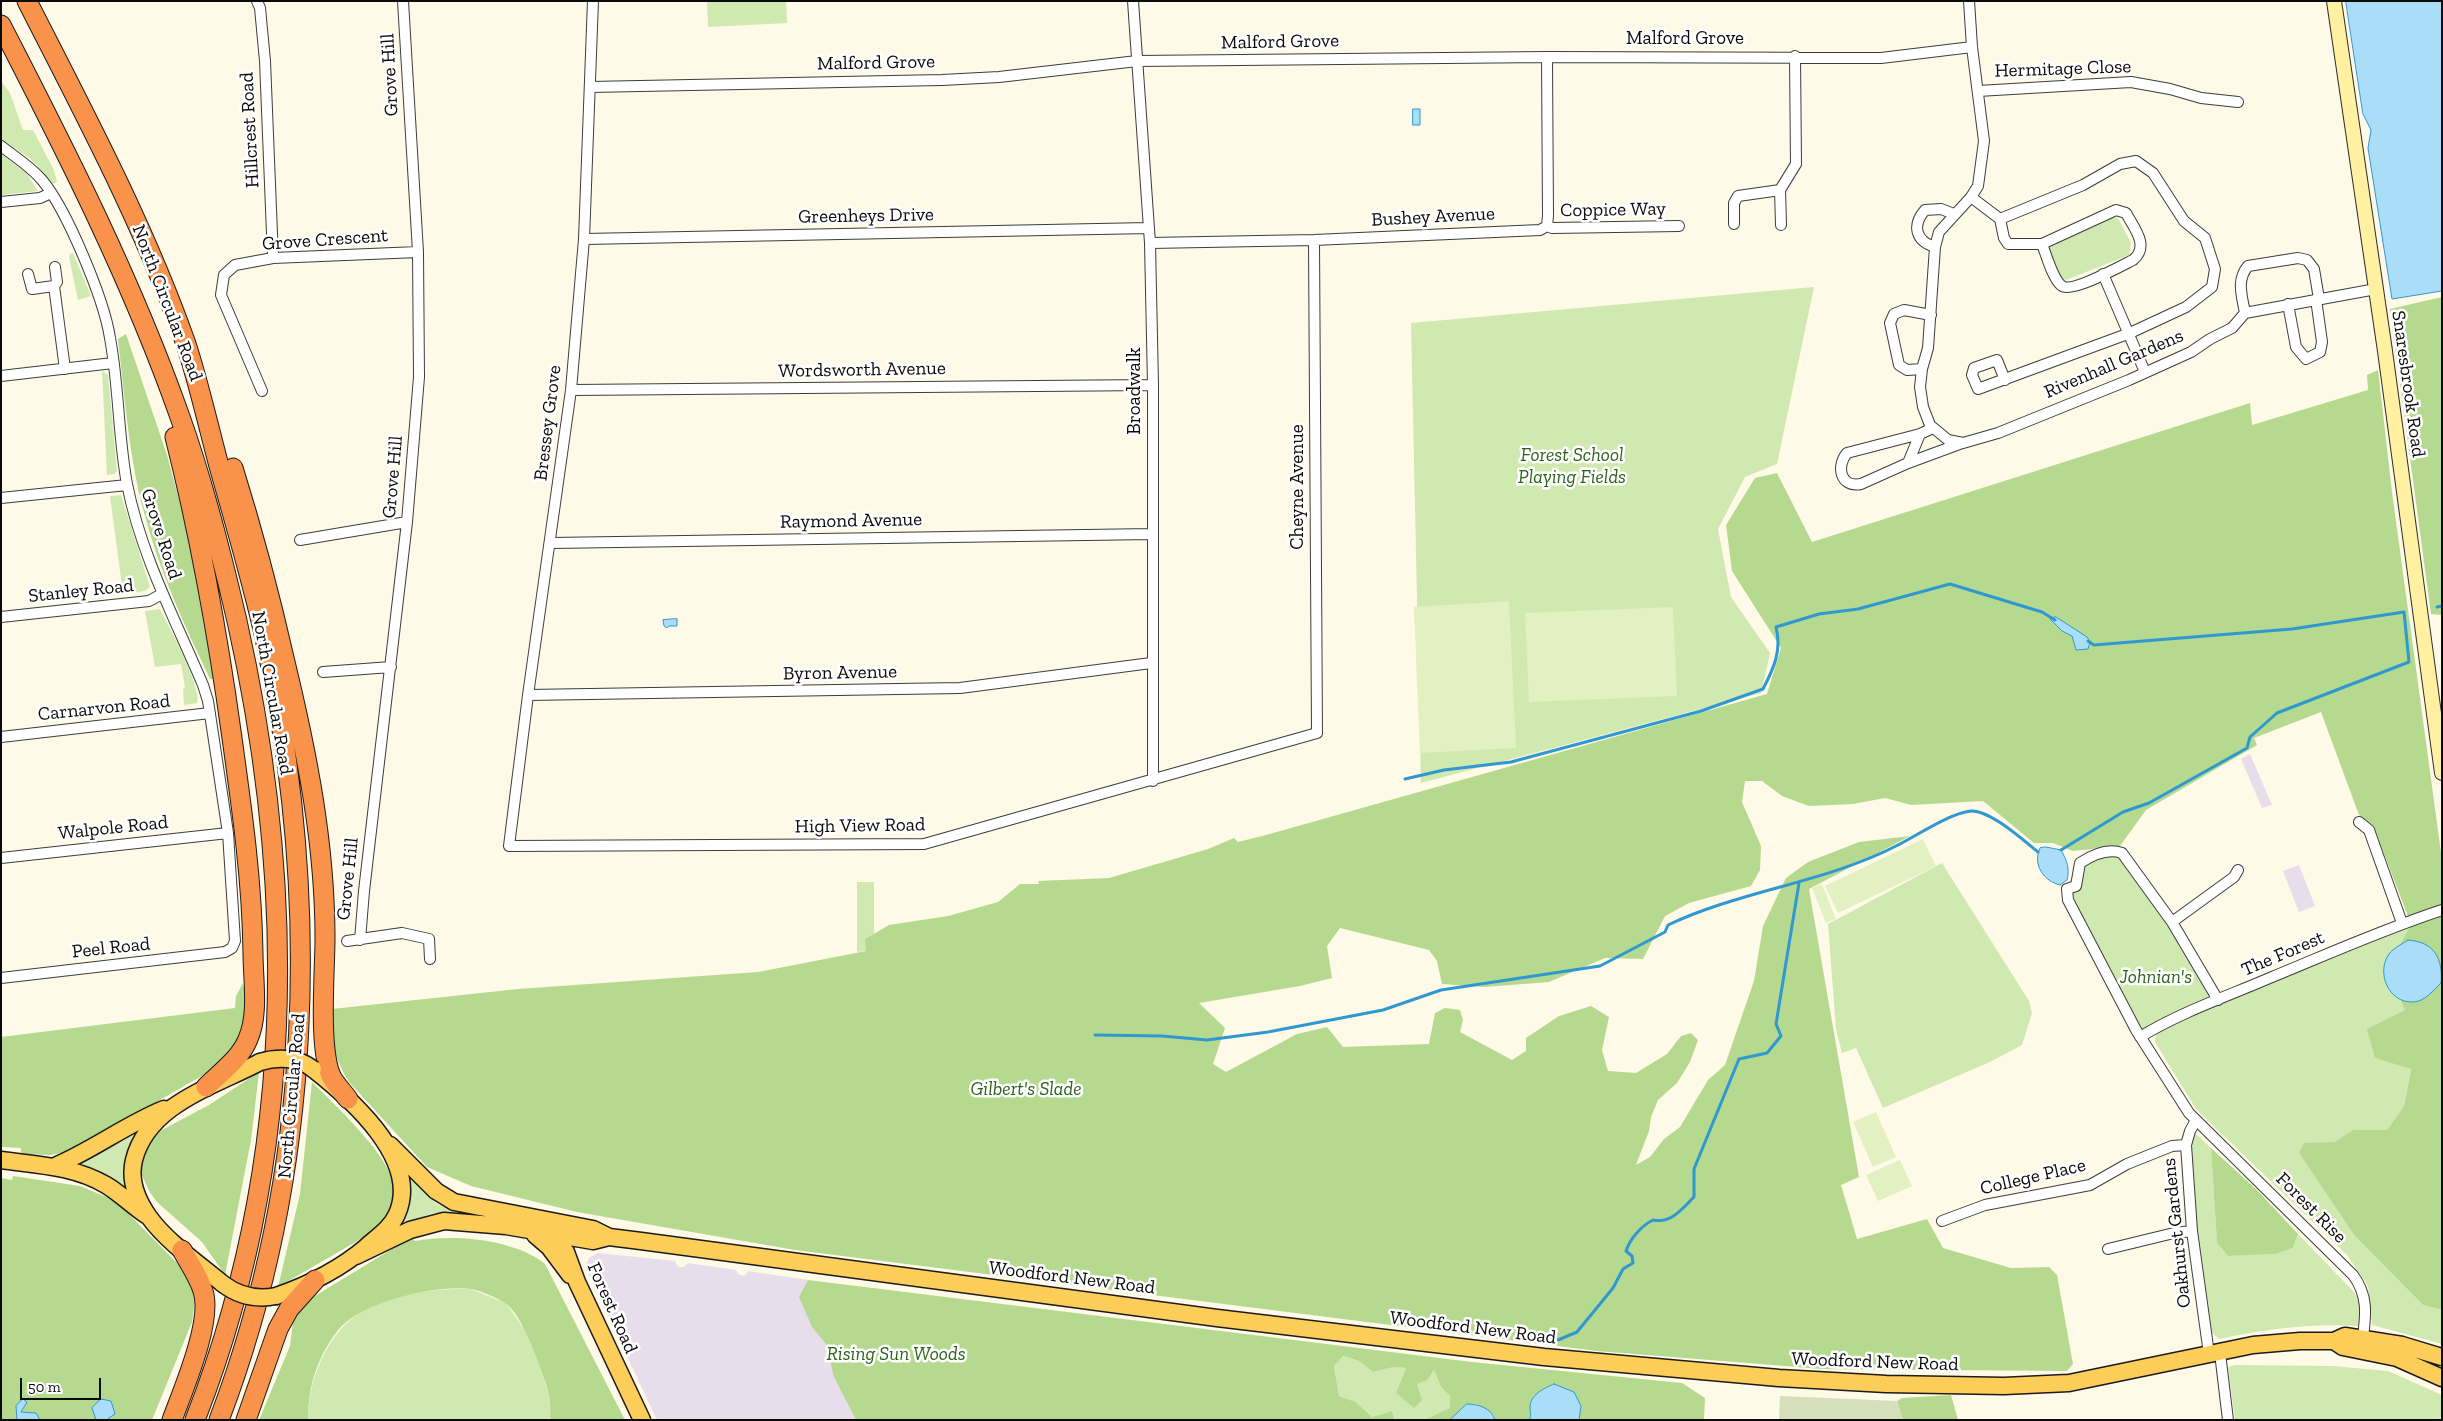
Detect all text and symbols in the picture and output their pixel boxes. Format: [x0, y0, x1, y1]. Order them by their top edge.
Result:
street label: Malford Grove [1626, 28, 1744, 50]
street label: Malford Grove [1221, 30, 1339, 54]
street label: Grove Hill [376, 33, 404, 117]
street label: Malford Grove [817, 51, 935, 75]
street label: Hermitage Close [1994, 55, 2132, 83]
street label: Hillcrest Road [236, 71, 264, 189]
street label: Coppice Way [1560, 198, 1666, 222]
street label: Bushey Avenue [1371, 202, 1495, 232]
street label: Greenheys Drive [798, 203, 934, 229]
street label: North Circular Road [127, 222, 207, 384]
street label: Grove Crescent [261, 224, 389, 256]
street label: Snaresbrook Road [2386, 309, 2430, 459]
street label: Rivenhall Gardens [2041, 324, 2187, 404]
street label: Broadwalk [1124, 347, 1146, 435]
street label: Wordsworth Avenue [778, 357, 946, 383]
street label: Bressey Grove [530, 364, 566, 482]
street label: Cheyne Avenue [1287, 424, 1309, 550]
street label: Grove Hill [378, 435, 408, 519]
park label: Forest School Playing Fields [1518, 445, 1626, 489]
street label: Grove Road [136, 486, 186, 582]
street label: Raymond Avenue [780, 508, 922, 534]
street label: Stanley Road [27, 574, 135, 608]
street label: North Circular Road [246, 609, 298, 777]
street label: Byron Avenue [783, 661, 897, 685]
street label: Carnarvon Road [37, 690, 171, 726]
street label: Walpole Road [57, 811, 169, 845]
street label: High View Road [794, 813, 926, 839]
street label: Grove Hill [332, 837, 364, 921]
street label: The Forest [2238, 926, 2328, 982]
street label: Peel Road [71, 933, 151, 963]
park label: Johnian's [2120, 967, 2192, 989]
street label: North Circular Road [273, 1012, 311, 1180]
park label: Gilbert's Slade [971, 1079, 1081, 1101]
street label: College Place [1978, 1154, 2088, 1200]
street label: Oakhurst Gardens [2158, 1157, 2196, 1309]
street label: Forest Rise [2271, 1168, 2351, 1248]
street label: Woodford New Road [988, 1256, 1156, 1300]
street label: Forest Road [582, 1259, 642, 1357]
street label: Woodford New Road [1389, 1306, 1557, 1350]
park label: Rising Sun Woods [826, 1344, 966, 1366]
street label: Woodford New Road [1791, 1348, 1959, 1376]
scale bar [22, 1368, 104, 1400]
text: 50 m [28, 1378, 61, 1396]

